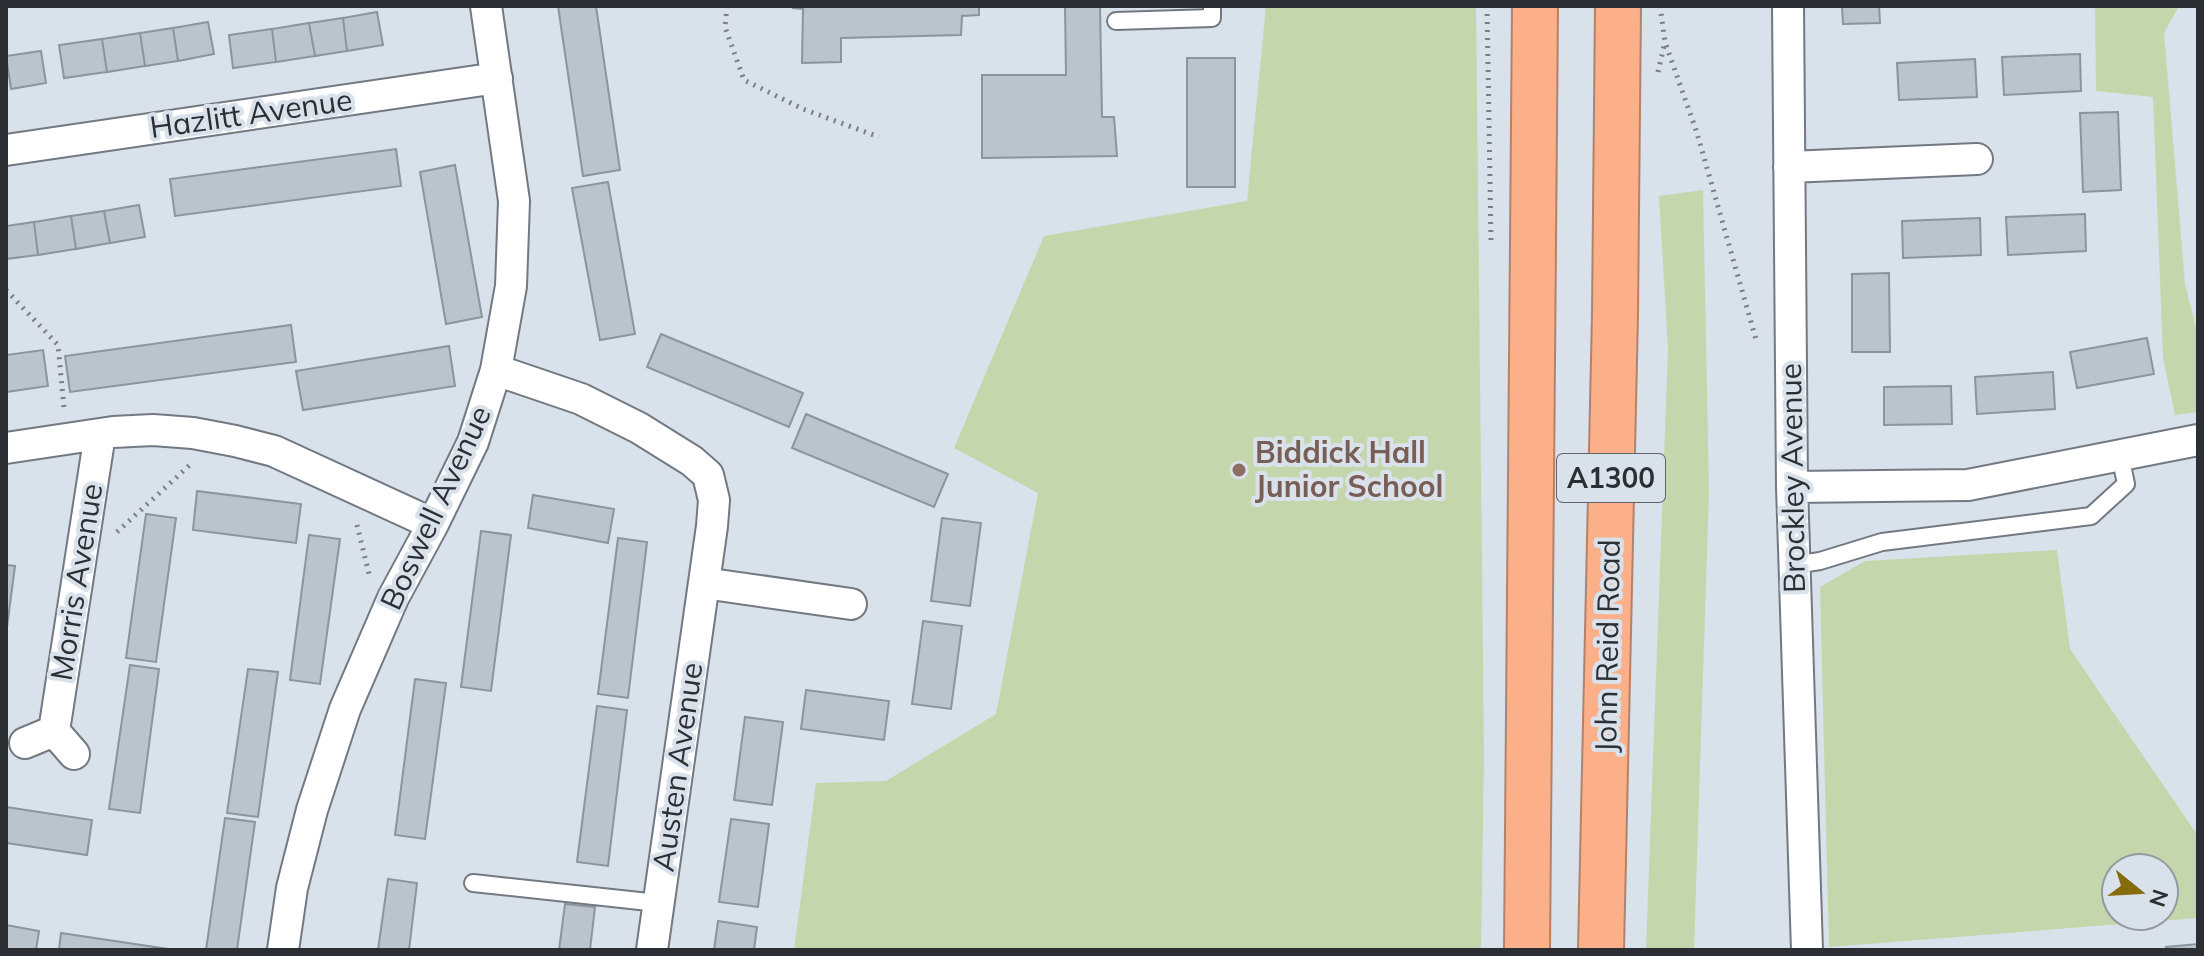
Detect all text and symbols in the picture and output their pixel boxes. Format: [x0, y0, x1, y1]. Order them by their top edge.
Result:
street label: Hazlitt Avenue [147, 80, 354, 146]
street label: Brockley Avenue [1771, 363, 1813, 593]
street label: Boswell Avenue [371, 399, 499, 616]
place label: Biddick Hall Junior School [1255, 433, 1443, 505]
road number: A1300 [1557, 454, 1665, 502]
marker: Biddick Hall Junior School [1230, 461, 1248, 479]
street label: Morris Avenue [42, 481, 110, 683]
street label: John Reid Road [1586, 539, 1628, 753]
street label: Austen Avenue [644, 660, 710, 874]
north arrow [2100, 852, 2180, 932]
text: N [2143, 886, 2175, 910]

